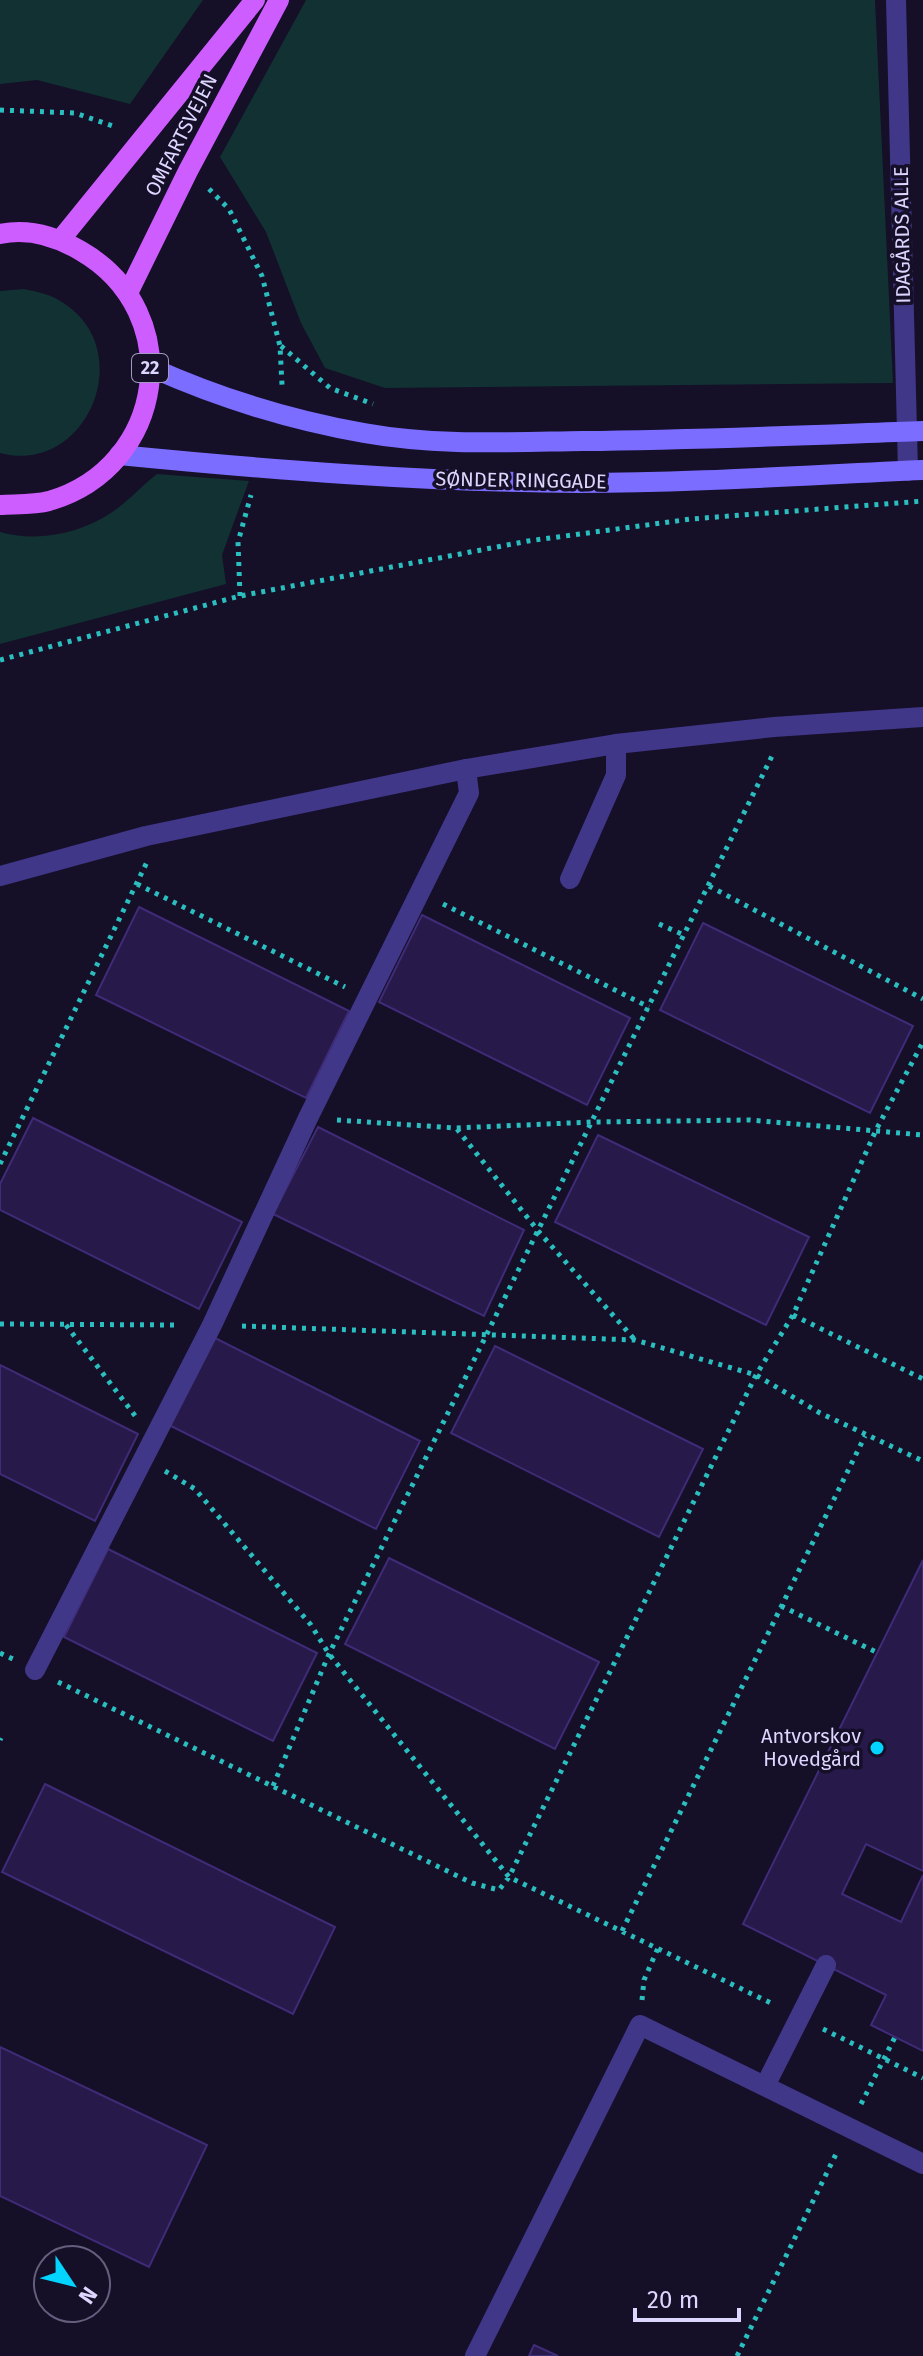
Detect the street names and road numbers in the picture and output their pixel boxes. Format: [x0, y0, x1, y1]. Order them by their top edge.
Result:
street label: OMFARTSVEJEN [140, 70, 222, 200]
street label: IDAGÅRDS ALLE [888, 166, 915, 304]
road number: 22 [132, 354, 168, 382]
street label: SØNDER RINGGADE [435, 467, 607, 493]

